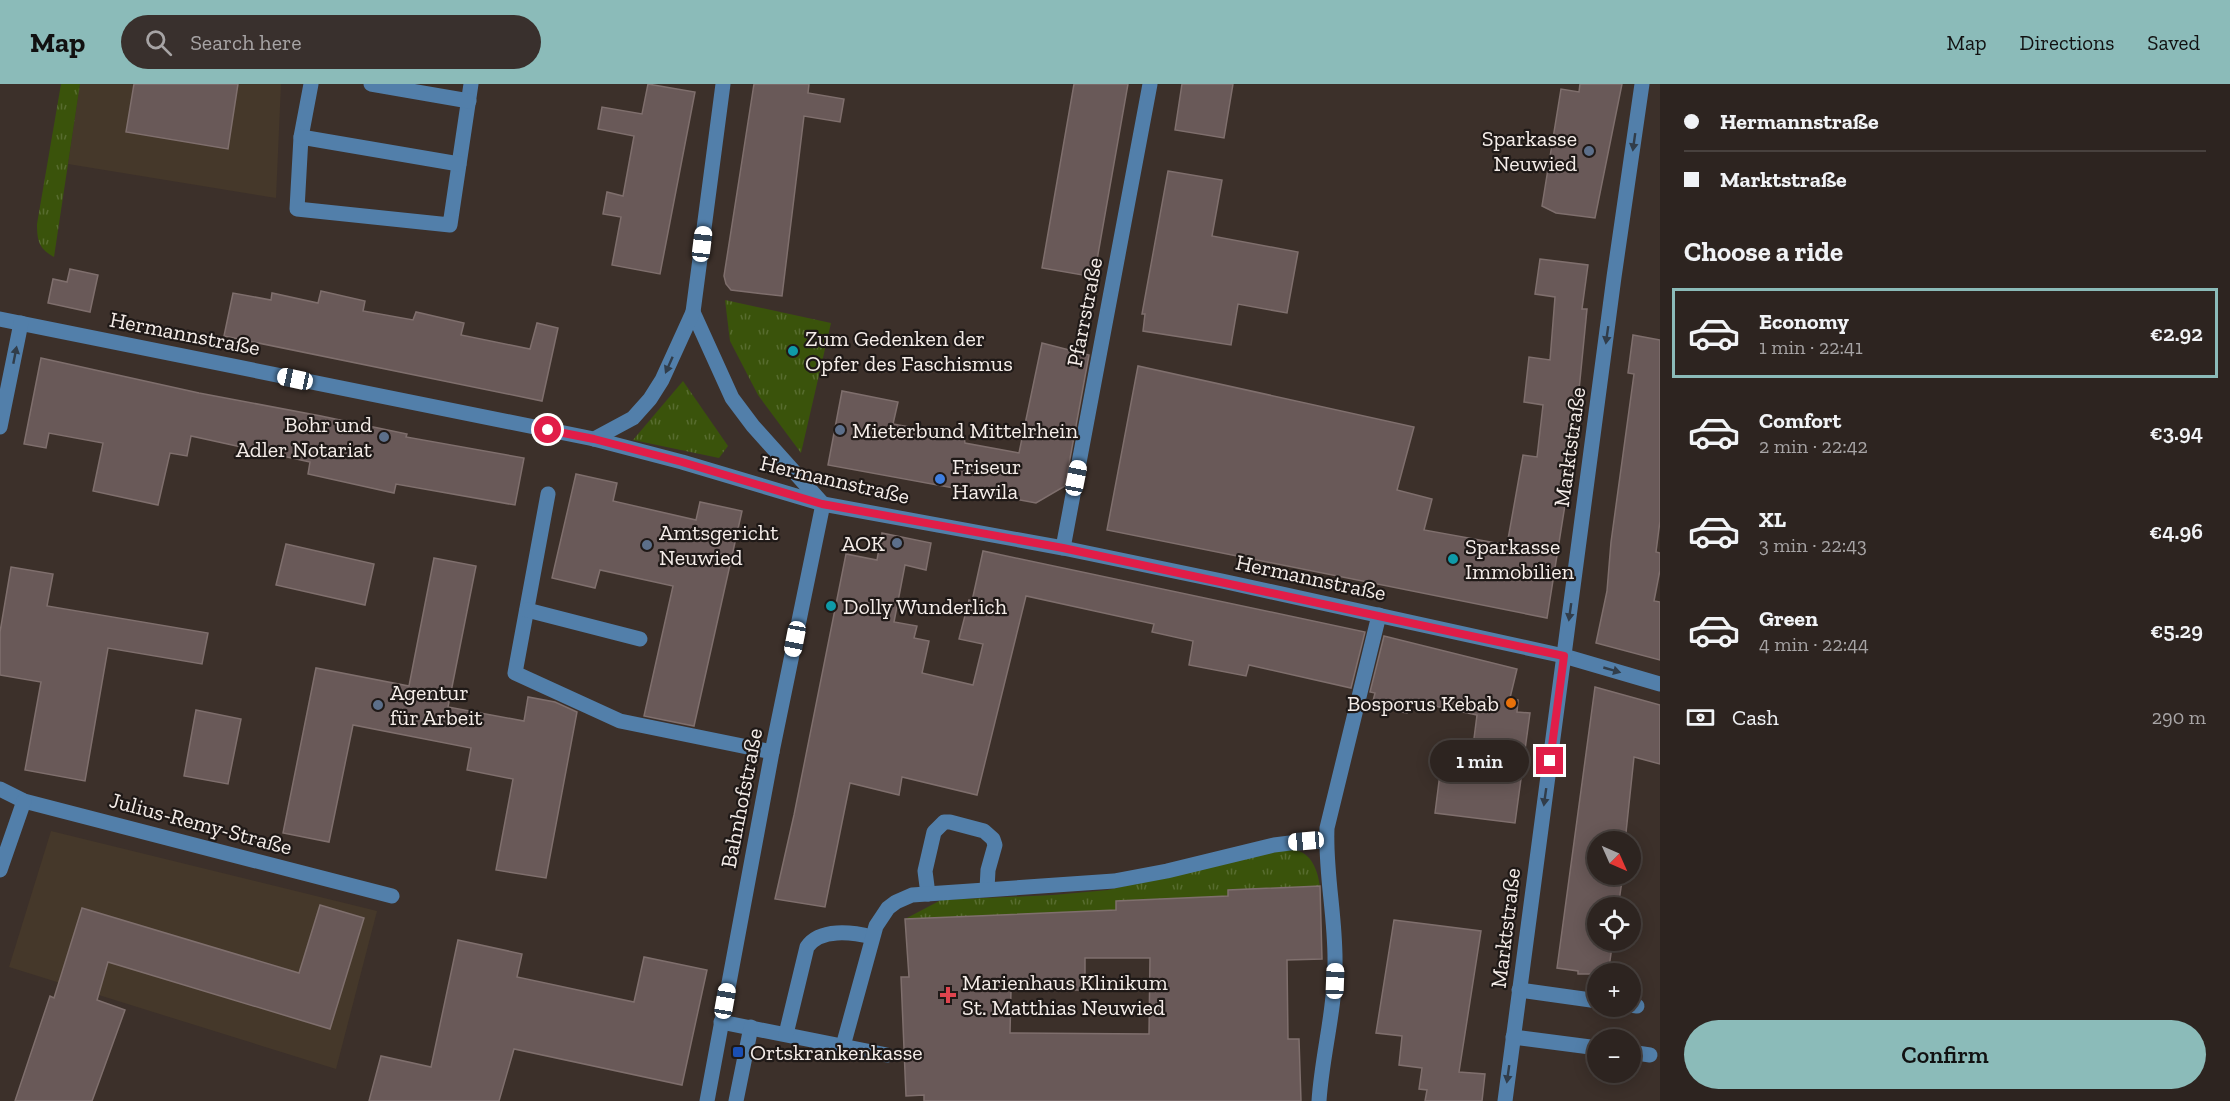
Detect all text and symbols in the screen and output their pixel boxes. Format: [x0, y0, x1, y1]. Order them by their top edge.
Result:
search box [121, 15, 541, 69]
text: Map [30, 26, 85, 59]
icon: search [142, 26, 175, 59]
text: Search here [190, 29, 302, 56]
text: Map [1947, 30, 1987, 55]
text: Directions [2020, 30, 2114, 55]
text: Saved [2147, 30, 2200, 55]
text: Hermannstraße [1720, 108, 1879, 135]
place label: Sparkasse Neuwied [1482, 125, 1577, 177]
one-way arrow [1629, 132, 1638, 151]
marker: Sparkasse Neuwied [1582, 144, 1596, 158]
text: Marktstraße [1720, 166, 1847, 193]
car [691, 225, 713, 263]
text: Choose a ride [1684, 236, 1843, 268]
street label: Pfarrstraße [1061, 255, 1108, 369]
street label: Hermannstraße [107, 306, 263, 361]
icon: car [1687, 306, 1741, 360]
text: Economy [1759, 308, 1849, 335]
text: €2.92 [2150, 320, 2203, 347]
place label: Zum Gedenken der Opfer des Faschismus [805, 325, 1013, 377]
one-way arrow [1602, 326, 1611, 345]
text: 1 min · 22:41 [1759, 335, 1863, 359]
marker: Zum Gedenken der Opfer des Faschismus [786, 344, 800, 358]
one-way arrow [11, 345, 20, 364]
one-way arrow [664, 357, 674, 375]
car [276, 366, 314, 392]
street label: Marktstraße [1548, 385, 1591, 509]
icon: car [1687, 405, 1741, 459]
text: Comfort [1759, 407, 1841, 434]
place label: Bohr und Adler Notariat [236, 411, 373, 463]
route start [534, 416, 561, 443]
place label: Mieterbund Mittelrhein [852, 417, 1078, 444]
text: €3.94 [2150, 419, 2203, 446]
marker: Mieterbund Mittelrhein [833, 423, 847, 437]
marker: Bohr und Adler Notariat [377, 430, 391, 444]
text: 2 min · 22:42 [1759, 434, 1868, 458]
street label: Hermannstraße [757, 449, 912, 510]
place label: Friseur Hawila [952, 453, 1021, 505]
car [1064, 459, 1088, 497]
marker: Friseur Hawila [933, 472, 947, 486]
icon: car [1687, 504, 1741, 558]
text: XL [1759, 506, 1786, 533]
text: €4.96 [2149, 518, 2203, 545]
place label: Amtsgericht Neuwied [659, 519, 779, 571]
place label: AOK [841, 530, 885, 557]
place label: Sparkasse Immobilien [1465, 533, 1575, 585]
text: 3 min · 22:43 [1759, 533, 1867, 557]
marker: AOK [890, 536, 904, 550]
marker: Amtsgericht Neuwied [640, 538, 654, 552]
street label: Hermannstraße [1233, 548, 1388, 607]
marker: Sparkasse Immobilien [1446, 552, 1460, 566]
place label: Dolly Wunderlich [843, 593, 1008, 620]
marker: Dolly Wunderlich [824, 599, 838, 613]
one-way arrow [1566, 602, 1575, 621]
icon: car [1687, 603, 1741, 657]
text: Green [1759, 605, 1818, 632]
text: €5.29 [2150, 617, 2203, 644]
car [783, 620, 807, 658]
text: 4 min · 22:44 [1759, 632, 1869, 656]
one-way arrow [1603, 666, 1621, 675]
place label: Agentur für Arbeit [390, 679, 483, 731]
place label: Bosporus Kebab [1347, 690, 1499, 717]
marker: Bosporus Kebab [1504, 696, 1518, 710]
marker: Agentur für Arbeit [371, 698, 385, 712]
icon: cash [1684, 701, 1717, 734]
text: Cash [1732, 704, 1779, 731]
text: 290 m [2152, 705, 2206, 729]
street label: Bahnhofstraße [715, 726, 768, 870]
callout: 1 min [1430, 740, 1529, 782]
route end [1536, 747, 1563, 774]
text: 1 min [1456, 749, 1503, 773]
street label: Julius-Remy-Straße [107, 786, 295, 861]
one-way arrow [1540, 788, 1550, 807]
car [1287, 830, 1325, 852]
north arrow [1587, 831, 1641, 885]
map controls [1587, 831, 1641, 1083]
street label: Marktstraße [1485, 866, 1526, 990]
button: locate [1587, 897, 1641, 951]
car [1325, 963, 1345, 999]
button: + [1587, 963, 1641, 1017]
place label: Marienhaus Klinikum St. Matthias Neuwied [962, 969, 1168, 1021]
car [713, 982, 737, 1020]
marker: Marienhaus Klinikum St. Matthias Neuwied [939, 986, 957, 1004]
button: Confirm [1684, 1020, 2206, 1089]
button: − [1587, 1029, 1641, 1083]
place label: Ortskrankenkasse [750, 1039, 923, 1066]
marker: Ortskrankenkasse [731, 1045, 745, 1059]
one-way arrow [1504, 1064, 1513, 1083]

